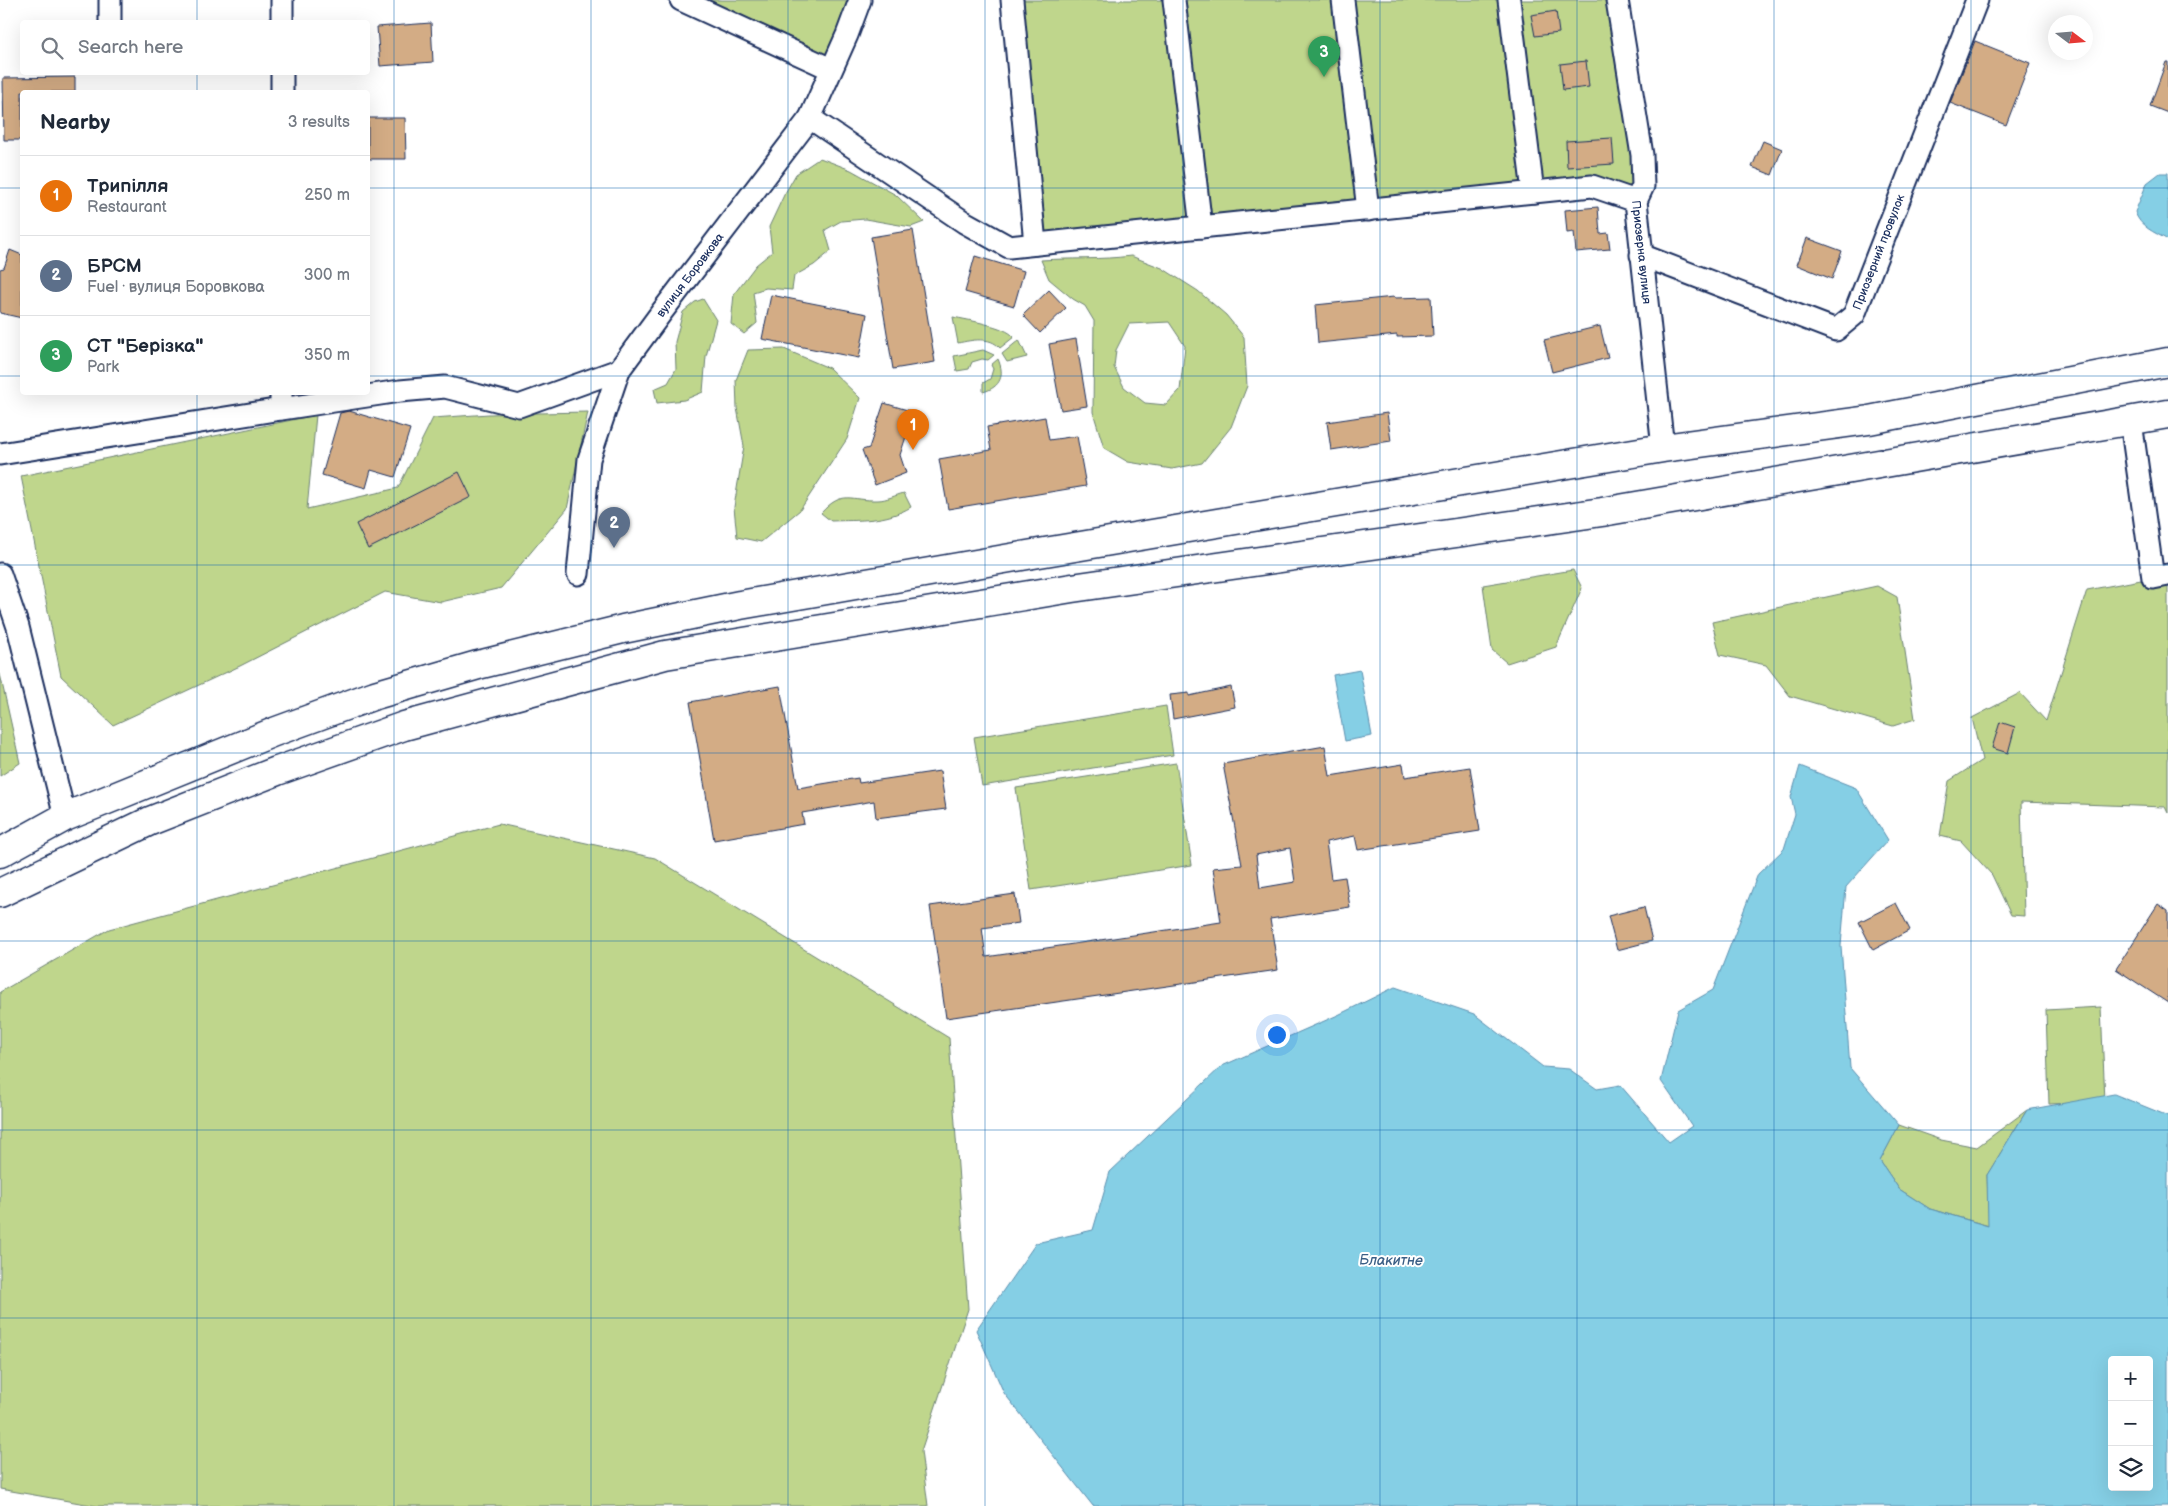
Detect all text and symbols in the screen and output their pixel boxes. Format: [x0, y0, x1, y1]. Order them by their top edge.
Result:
north arrow [2048, 15, 2093, 60]
search box [20, 20, 370, 75]
icon: search [38, 34, 66, 62]
text: Search here [78, 36, 183, 59]
pin: 3 [1308, 36, 1340, 77]
text: Nearby [40, 110, 110, 135]
text: 3 results [288, 113, 350, 132]
text: Трипілля [87, 175, 168, 198]
text: 1 [53, 186, 59, 205]
text: 250 m [304, 186, 350, 205]
street label: Приозерний провулок [1850, 192, 1909, 312]
text: Restaurant [87, 198, 167, 217]
street label: Приозерна вулиця [1628, 200, 1654, 305]
street label: вулиця Боровкова [653, 230, 727, 320]
text: БРСМ [87, 255, 142, 278]
text: 2 [51, 266, 61, 285]
text: 300 m [304, 266, 350, 285]
text: Fuel · вулиця Боровкова [87, 278, 265, 297]
text: СТ "Берізка" [87, 335, 203, 358]
text: 3 [51, 346, 61, 365]
text: 350 m [304, 346, 350, 365]
text: Park [87, 358, 119, 377]
pin: 1 [897, 409, 929, 450]
pin: 2 [598, 507, 630, 548]
your location [1264, 1022, 1290, 1048]
water label: Блакитне [1359, 1252, 1423, 1269]
map controls [2108, 1356, 2153, 1491]
button: + [2108, 1356, 2153, 1401]
button: − [2108, 1401, 2153, 1446]
button: layers [2108, 1446, 2153, 1491]

